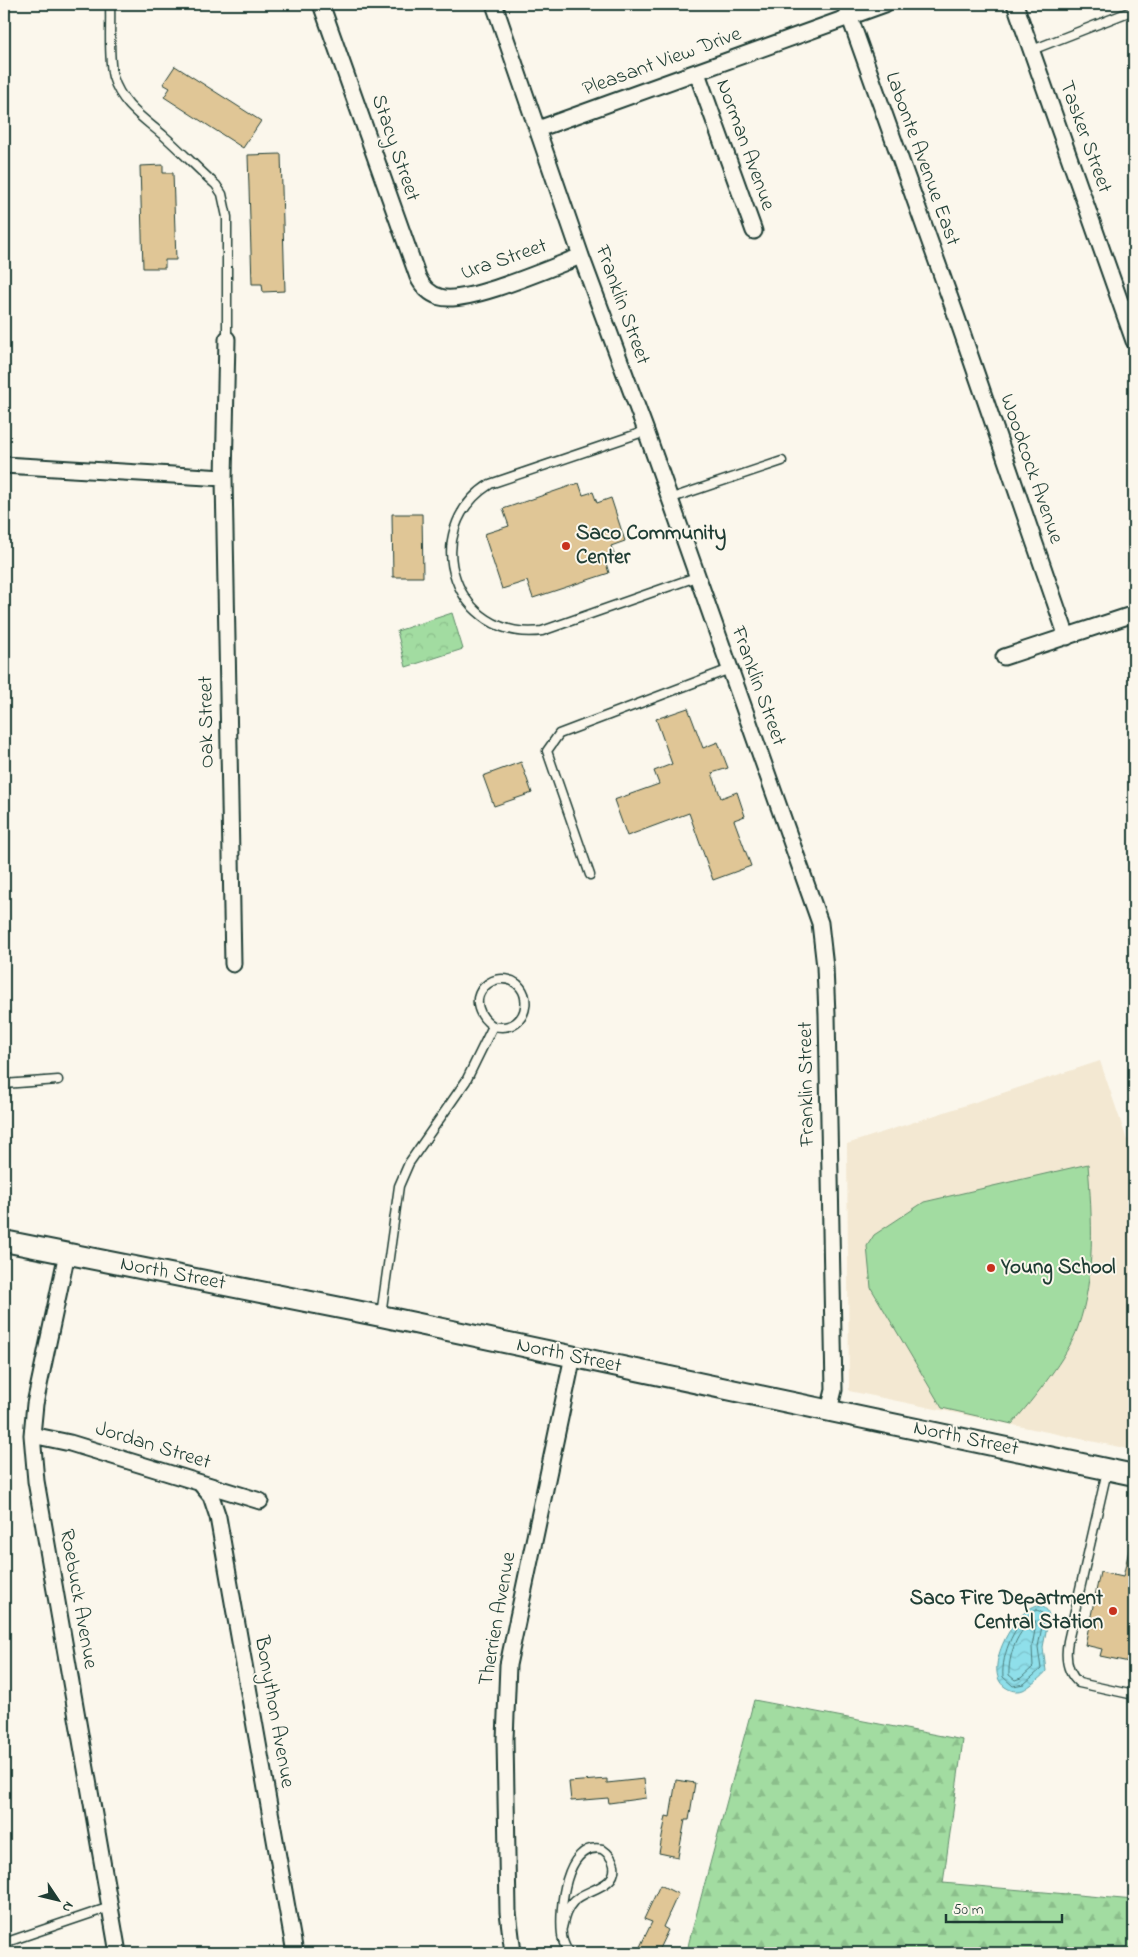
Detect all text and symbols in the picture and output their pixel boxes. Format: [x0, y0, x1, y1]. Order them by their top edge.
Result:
street label: Pleasant View Drive [578, 19, 746, 105]
street label: Labonte Avenue East [877, 68, 967, 250]
street label: Norman Avenue [707, 75, 783, 215]
street label: Tasker Street [1051, 77, 1119, 197]
street label: Stacy Street [361, 91, 427, 206]
street label: Ura Street [457, 231, 551, 289]
street label: Franklin Street [586, 240, 658, 369]
street label: Woodcock Avenue [991, 390, 1071, 549]
place label: Saco Community Center [576, 519, 726, 573]
marker: Saco Community Center [560, 540, 572, 552]
street label: Franklin Street [722, 621, 794, 750]
street label: Oak Street [191, 675, 223, 769]
street label: Franklin Street [791, 1021, 823, 1148]
street label: North Street [118, 1249, 228, 1299]
place label: Young School [1000, 1253, 1116, 1285]
marker: Young School [985, 1262, 997, 1274]
street label: North Street [514, 1330, 624, 1382]
street label: North Street [911, 1413, 1021, 1465]
street label: Jordan Street [92, 1414, 214, 1478]
street label: Roebuck Avenue [51, 1527, 105, 1672]
street label: Therrien Avenue [471, 1549, 525, 1689]
place label: Saco Fire Department Central Station [910, 1584, 1104, 1638]
marker: Saco Fire Department Central Station [1107, 1605, 1119, 1617]
street label: Bonython Avenue [244, 1633, 302, 1791]
north arrow [32, 1874, 82, 1924]
scale bar [946, 1892, 1062, 1924]
text: N [56, 1897, 79, 1916]
text: 50 m [953, 1899, 984, 1921]

